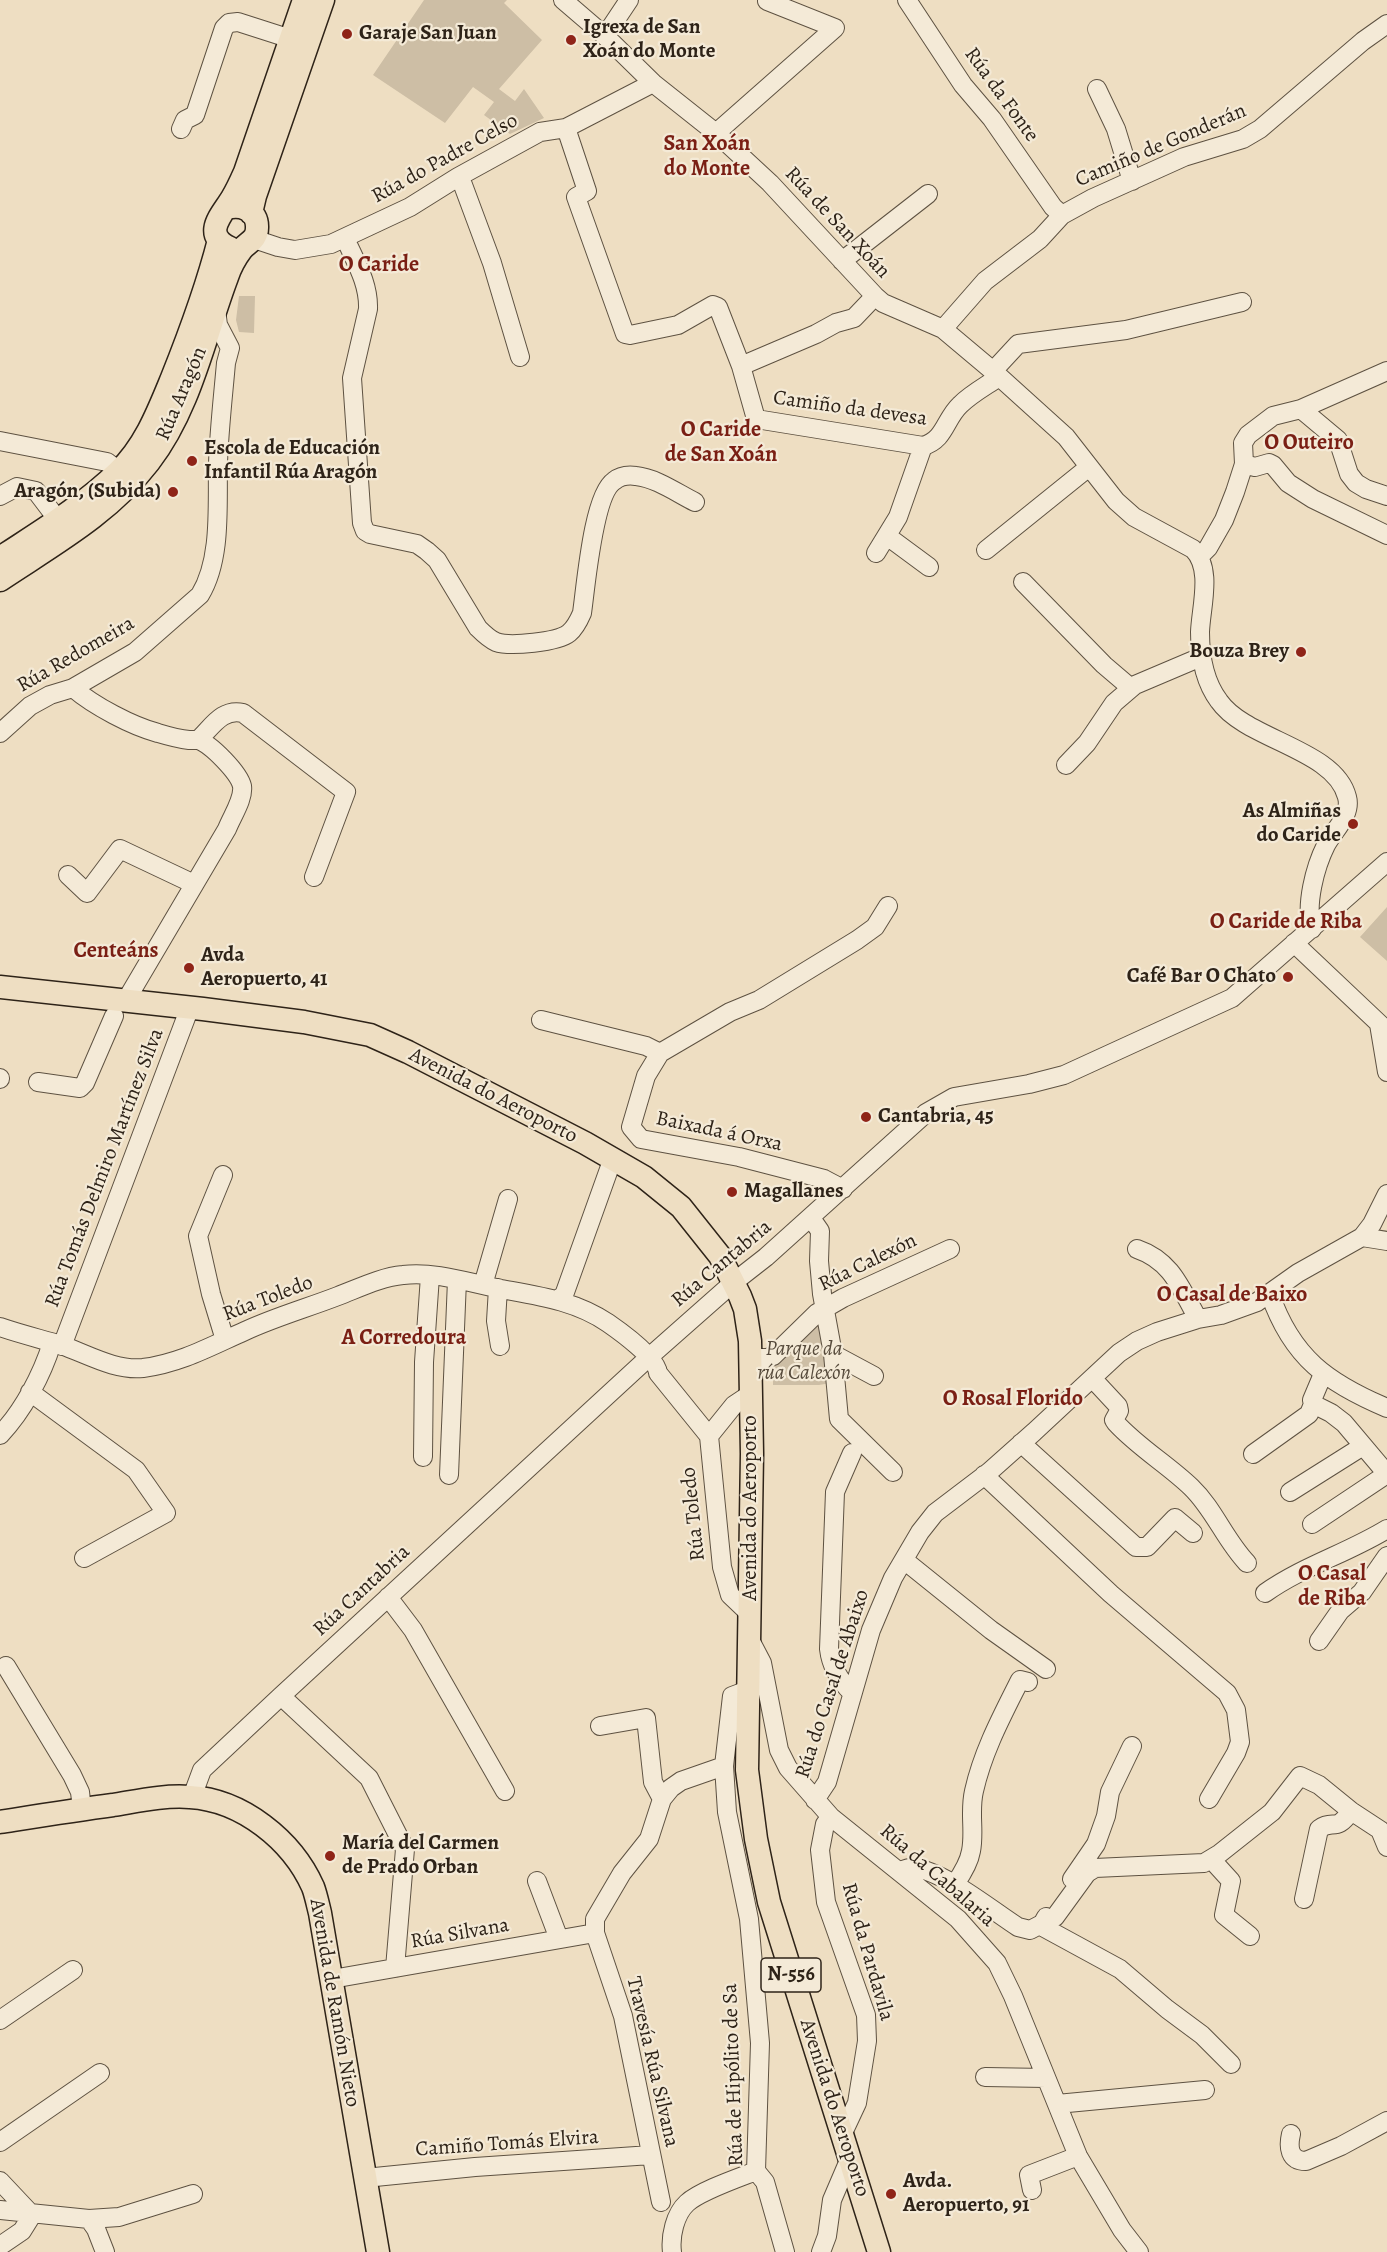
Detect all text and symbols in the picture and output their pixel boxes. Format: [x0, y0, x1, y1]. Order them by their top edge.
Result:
place label: Igrexa de San Xoán do Monte [583, 15, 715, 65]
place label: Garaje San Juan [359, 21, 497, 47]
marker: Garaje San Juan [340, 27, 354, 41]
marker: Igrexa de San Xoán do Monte [564, 33, 578, 47]
street label: Rúa da Fonte [958, 43, 1044, 147]
street label: Camiño de Gonderán [1072, 99, 1250, 193]
street label: Rúa do Padre Celso [368, 108, 522, 210]
district label: San Xoán do Monte [664, 132, 750, 184]
street label: Rúa de San Xoán [779, 162, 895, 284]
district label: O Caride [339, 253, 419, 279]
street label: Rúa Aragón [151, 343, 213, 445]
street label: Camiño da devesa [771, 386, 929, 432]
district label: O Caride de San Xoán [665, 418, 777, 470]
district label: O Outeiro [1264, 431, 1354, 457]
place label: Escola de Educación Infantil Rúa Aragón [204, 436, 380, 486]
marker: Escola de Educación Infantil Rúa Aragón [185, 454, 199, 468]
place label: Aragón, (Subida) [14, 479, 161, 505]
marker: Aragón, (Subida) [166, 485, 180, 499]
street label: Rúa Redomeira [13, 611, 139, 699]
place label: Bouza Brey [1189, 639, 1289, 665]
marker: Bouza Brey [1294, 645, 1308, 659]
place label: As Almiñas do Caride [1243, 799, 1341, 849]
marker: As Almiñas do Caride [1346, 817, 1360, 831]
district label: O Caride de Riba [1210, 910, 1362, 936]
district label: Centeáns [73, 939, 159, 965]
place label: Avda Aeropuerto, 41 [201, 943, 328, 993]
marker: Avda Aeropuerto, 41 [182, 961, 196, 975]
place label: Café Bar O Chato [1127, 964, 1276, 990]
marker: Café Bar O Chato [1281, 970, 1295, 984]
street label: Rúa Tomás Delmiro Martínez Silva [40, 1025, 170, 1311]
street label: Avenida do Aeroporto [405, 1043, 581, 1149]
place label: Cantabria, 45 [878, 1104, 994, 1130]
street label: Baixada á Orxa [653, 1106, 785, 1158]
marker: Cantabria, 45 [859, 1110, 873, 1124]
place label: Magallanes [744, 1179, 843, 1205]
marker: Magallanes [725, 1185, 739, 1199]
street label: Rúa Cantabria [667, 1215, 777, 1313]
street label: Rúa Calexón [815, 1228, 921, 1298]
street label: Rúa Toledo [219, 1270, 317, 1328]
district label: O Casal de Baixo [1157, 1283, 1307, 1309]
district label: A Corredoura [342, 1326, 466, 1352]
park label: Parque da rúa Calexón [757, 1337, 851, 1387]
district label: O Rosal Florido [943, 1387, 1083, 1413]
street label: Avenida do Aeroporto [738, 1415, 764, 1601]
street label: Rúa Toledo [677, 1466, 711, 1562]
street label: Rúa Cantabria [308, 1540, 416, 1642]
district label: O Casal de Riba [1298, 1562, 1366, 1614]
street label: Rúa do Casal de Abaixo [791, 1586, 875, 1782]
street label: Rúa da Cabalaria [874, 1819, 1000, 1933]
place label: María del Carmen de Prado Orban [342, 1831, 499, 1881]
marker: María del Carmen de Prado Orban [323, 1849, 337, 1863]
street label: Rúa da Pardavila [835, 1880, 899, 2024]
street label: Avenida de Ramón Nieto [303, 1897, 365, 2109]
street label: Rúa Silvana [409, 1913, 511, 1955]
road number: N-556 [761, 1958, 821, 1992]
street label: Travesía Rúa Silvana [620, 1974, 684, 2150]
street label: Rúa de Hipólito de Sa [718, 1983, 750, 2167]
street label: Avenida do Aeroporto [793, 2016, 875, 2200]
street label: Camiño Tomás Elvira [415, 2125, 599, 2163]
place label: Avda. Aeropuerto, 91 [903, 2169, 1029, 2219]
marker: Avda. Aeropuerto, 91 [884, 2187, 898, 2201]

